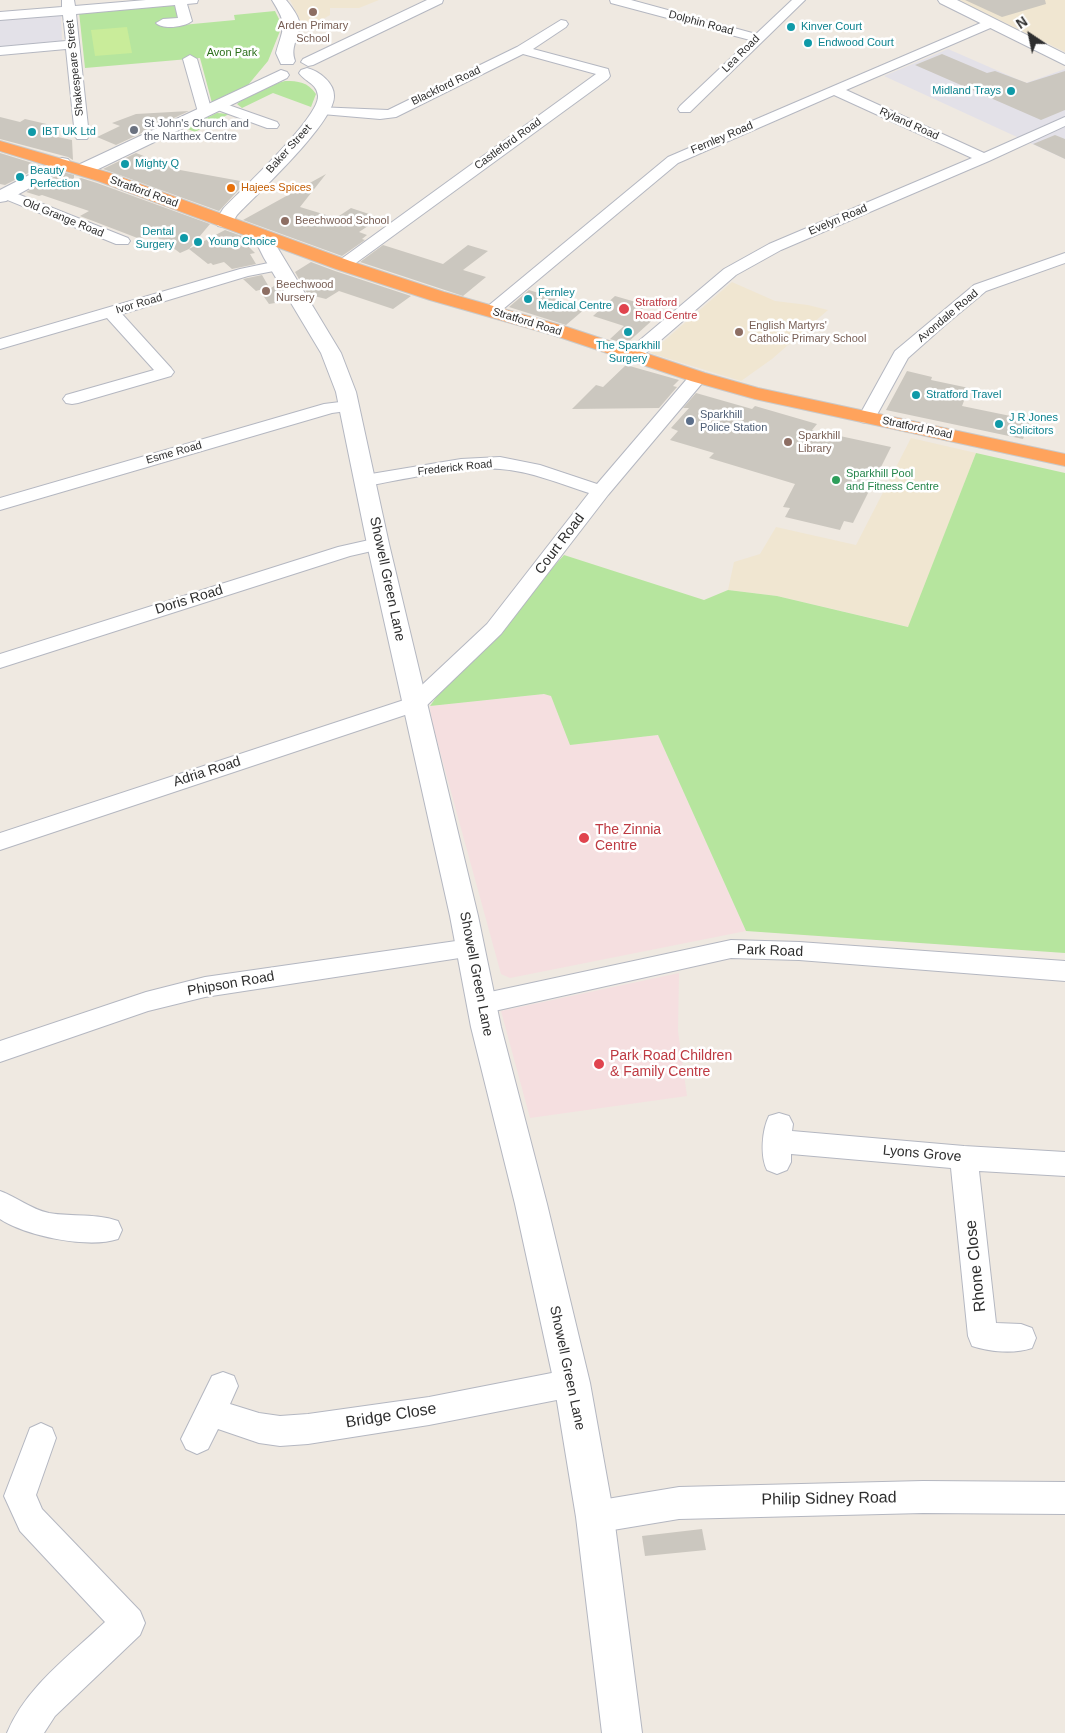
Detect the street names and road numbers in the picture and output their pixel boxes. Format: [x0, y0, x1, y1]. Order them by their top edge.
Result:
street label: Dolphin Road [667, 8, 735, 38]
street label: Shakespeare Street [63, 19, 87, 117]
street label: Lea Road [719, 32, 763, 76]
street label: Blackford Road [409, 64, 483, 108]
street label: Ryland Road [877, 105, 941, 143]
street label: Castleford Road [472, 115, 544, 173]
street label: Fernley Road [689, 119, 755, 157]
street label: Baker Street [264, 122, 314, 176]
street label: Stratford Road [108, 174, 180, 210]
street label: Old Grange Road [21, 196, 105, 240]
street label: Evelyn Road [807, 202, 869, 238]
street label: Avondale Road [915, 287, 981, 345]
street label: Ivor Road [114, 291, 164, 317]
street label: Stratford Road [491, 305, 563, 339]
street label: Stratford Road [881, 414, 953, 442]
street label: Esme Road [145, 439, 203, 467]
street label: Frederick Road [417, 458, 493, 478]
street label: Court Road [532, 510, 588, 578]
street label: Showell Green Lane [366, 515, 408, 643]
street label: Doris Road [153, 582, 225, 618]
street label: Adria Road [171, 753, 243, 791]
street label: Showell Green Lane [456, 910, 496, 1038]
street label: Park Road [737, 941, 803, 961]
street label: Phipson Road [186, 968, 276, 1000]
street label: Lyons Grove [882, 1142, 962, 1166]
street label: Rhone Close [962, 1219, 990, 1313]
street label: Showell Green Lane [546, 1304, 588, 1432]
street label: Bridge Close [344, 1399, 438, 1433]
street label: Philip Sidney Road [761, 1488, 897, 1510]

